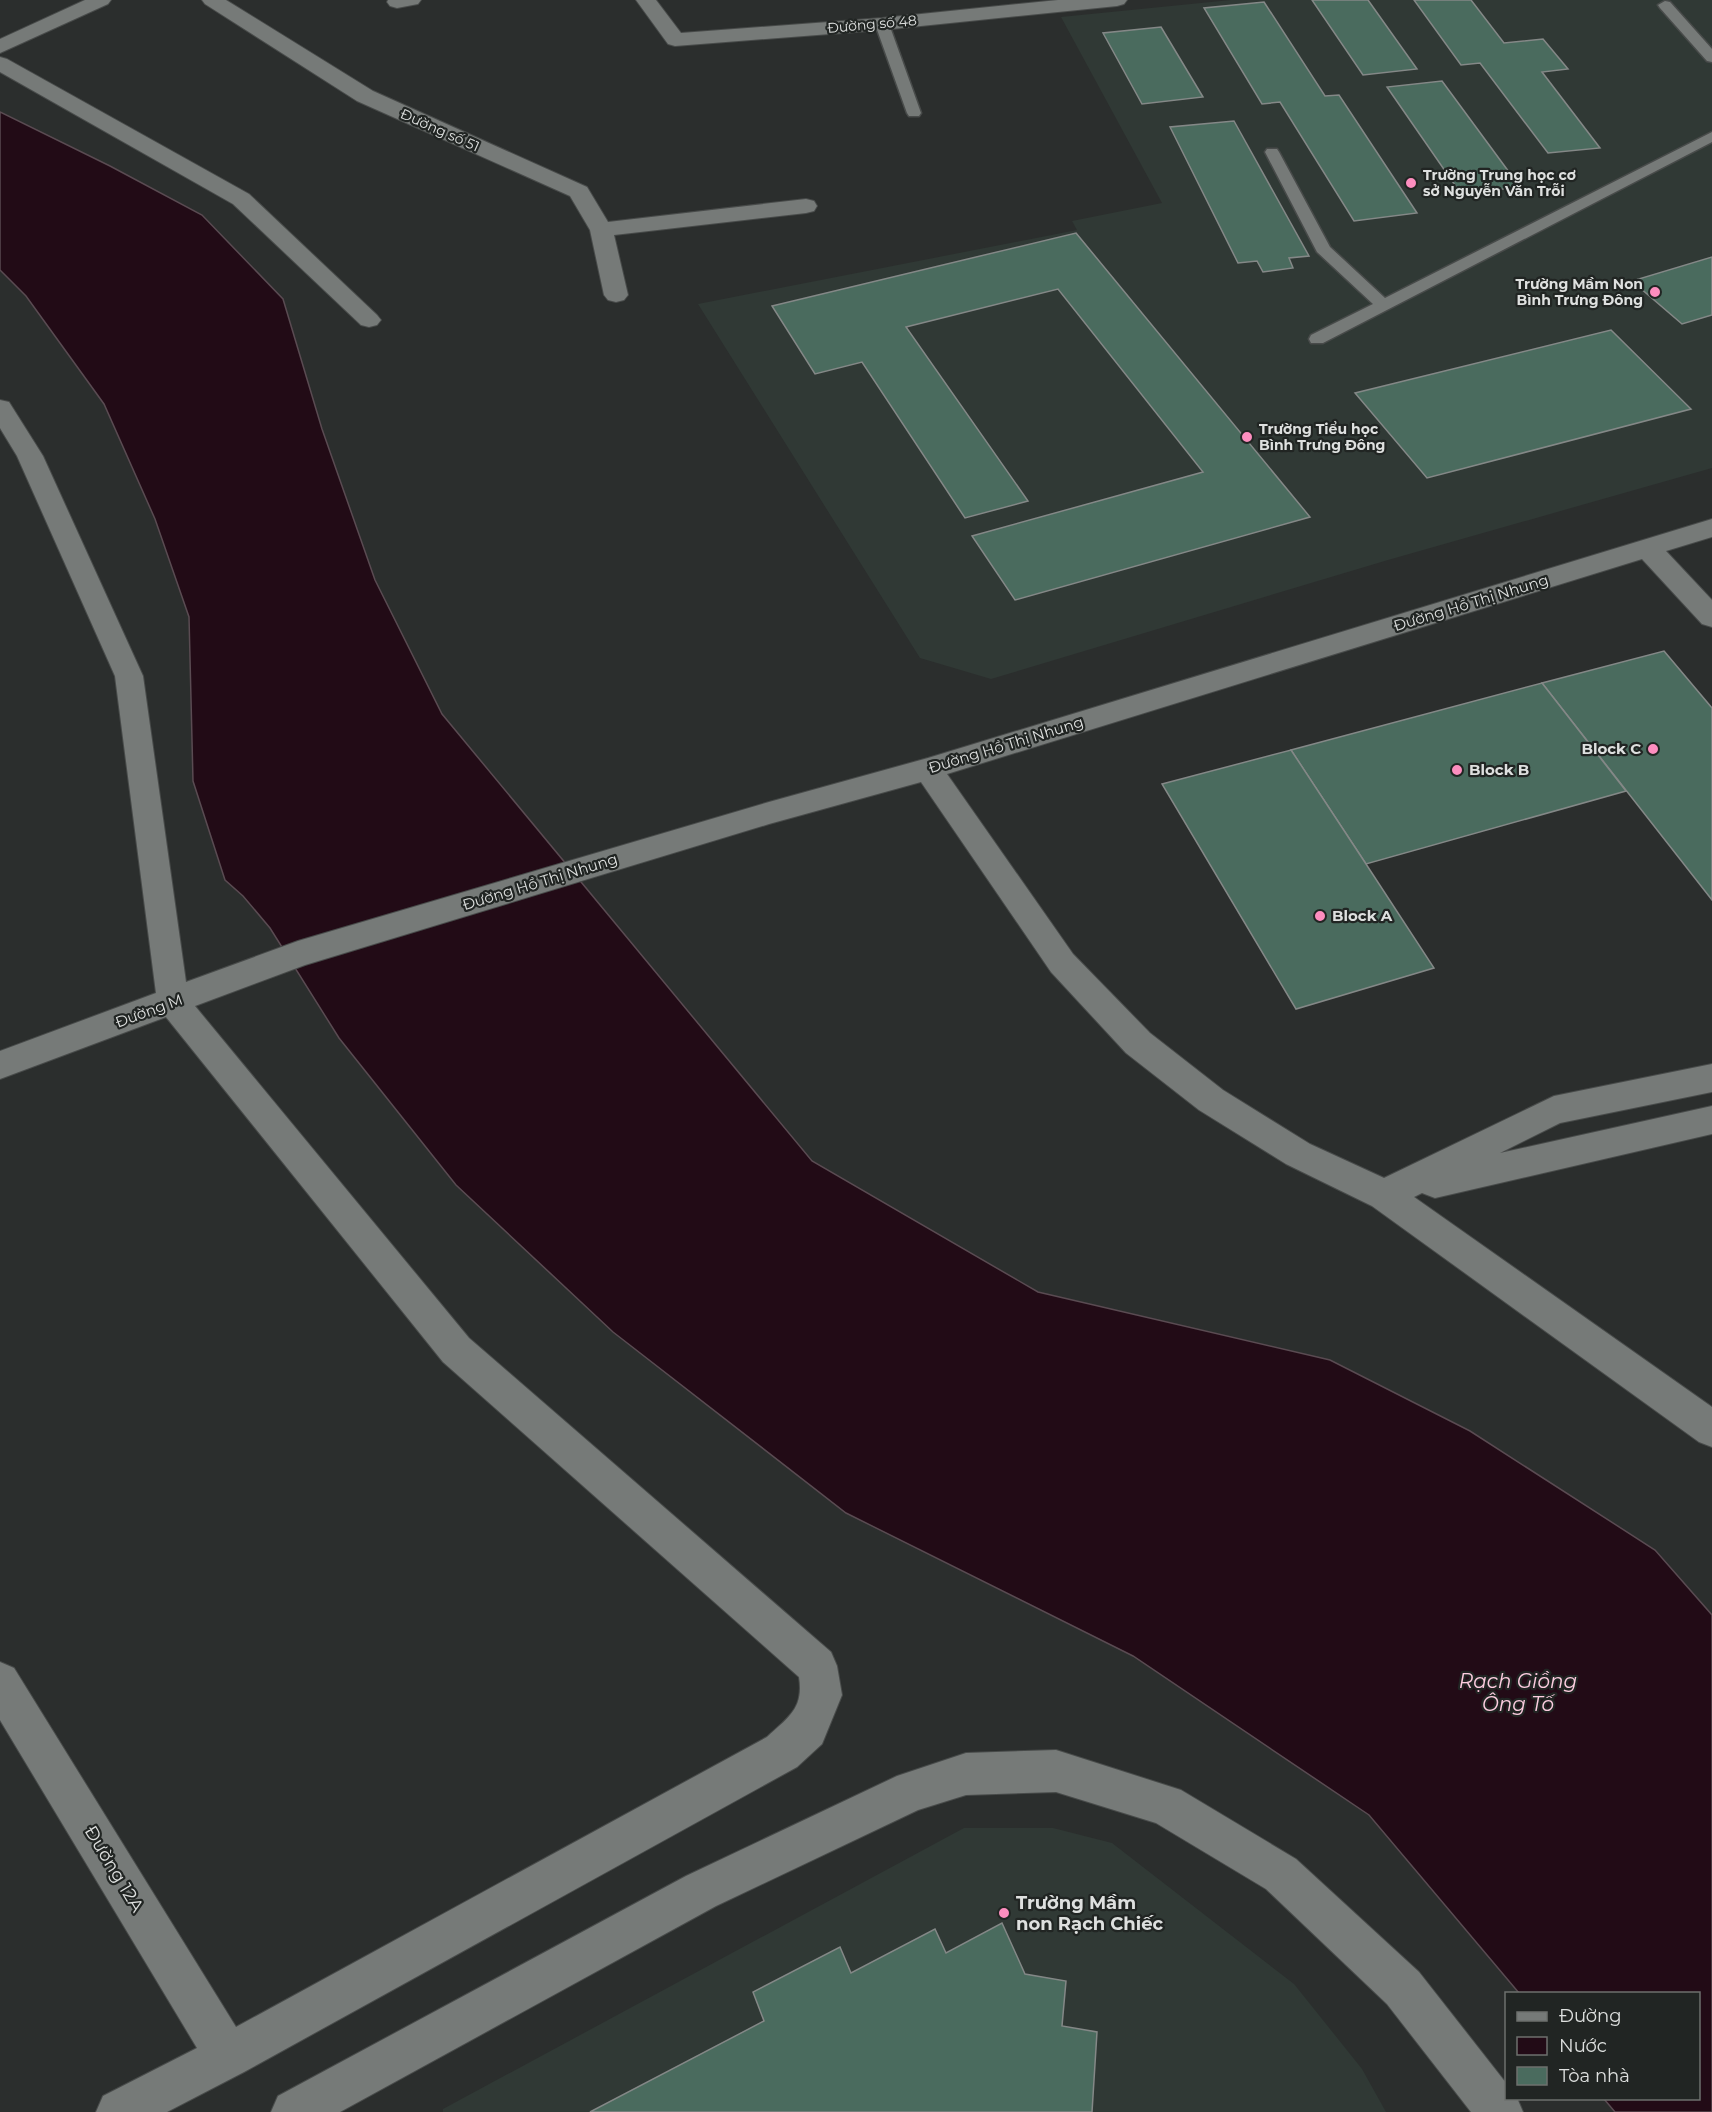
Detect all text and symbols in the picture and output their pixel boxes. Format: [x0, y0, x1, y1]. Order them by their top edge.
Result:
street label: Đường số 48 [826, 11, 918, 37]
street label: Đường số 51 [398, 105, 482, 155]
place label: Trường Trung học cơ sở Nguyễn Văn Trỗi [1423, 166, 1576, 200]
marker: Trường Trung học cơ sở Nguyễn Văn Trỗi [1404, 176, 1418, 190]
place label: Trường Mầm Non Bình Trưng Đông [1515, 275, 1643, 309]
marker: Trường Mầm Non Bình Trưng Đông [1648, 285, 1662, 299]
place label: Trường Tiểu học Bình Trưng Đông [1259, 420, 1385, 454]
marker: Trường Tiểu học Bình Trưng Đông [1240, 430, 1254, 444]
street label: Đường Hồ Thị Nhung [1391, 570, 1551, 635]
street label: Đường Hồ Thị Nhung [926, 712, 1086, 777]
place label: Block C [1581, 739, 1641, 758]
marker: Block C [1646, 742, 1660, 756]
place label: Block B [1469, 760, 1529, 779]
marker: Block B [1450, 763, 1464, 777]
street label: Đường Hồ Thị Nhung [460, 849, 620, 914]
place label: Block A [1332, 906, 1393, 925]
marker: Block A [1313, 909, 1327, 923]
street label: Đường M [112, 990, 185, 1032]
water label: Rạch Giồng Ông Tố [1459, 1669, 1577, 1716]
street label: Đường 12A [80, 1822, 148, 1916]
place label: Trường Mầm non Rạch Chiếc [1016, 1892, 1163, 1935]
marker: Trường Mầm non Rạch Chiếc [997, 1906, 1011, 1920]
legend [1505, 1992, 1700, 2100]
text: Đường [1559, 2005, 1622, 2027]
text: Nước [1559, 2035, 1607, 2057]
text: Tòa nhà [1559, 2065, 1630, 2087]

